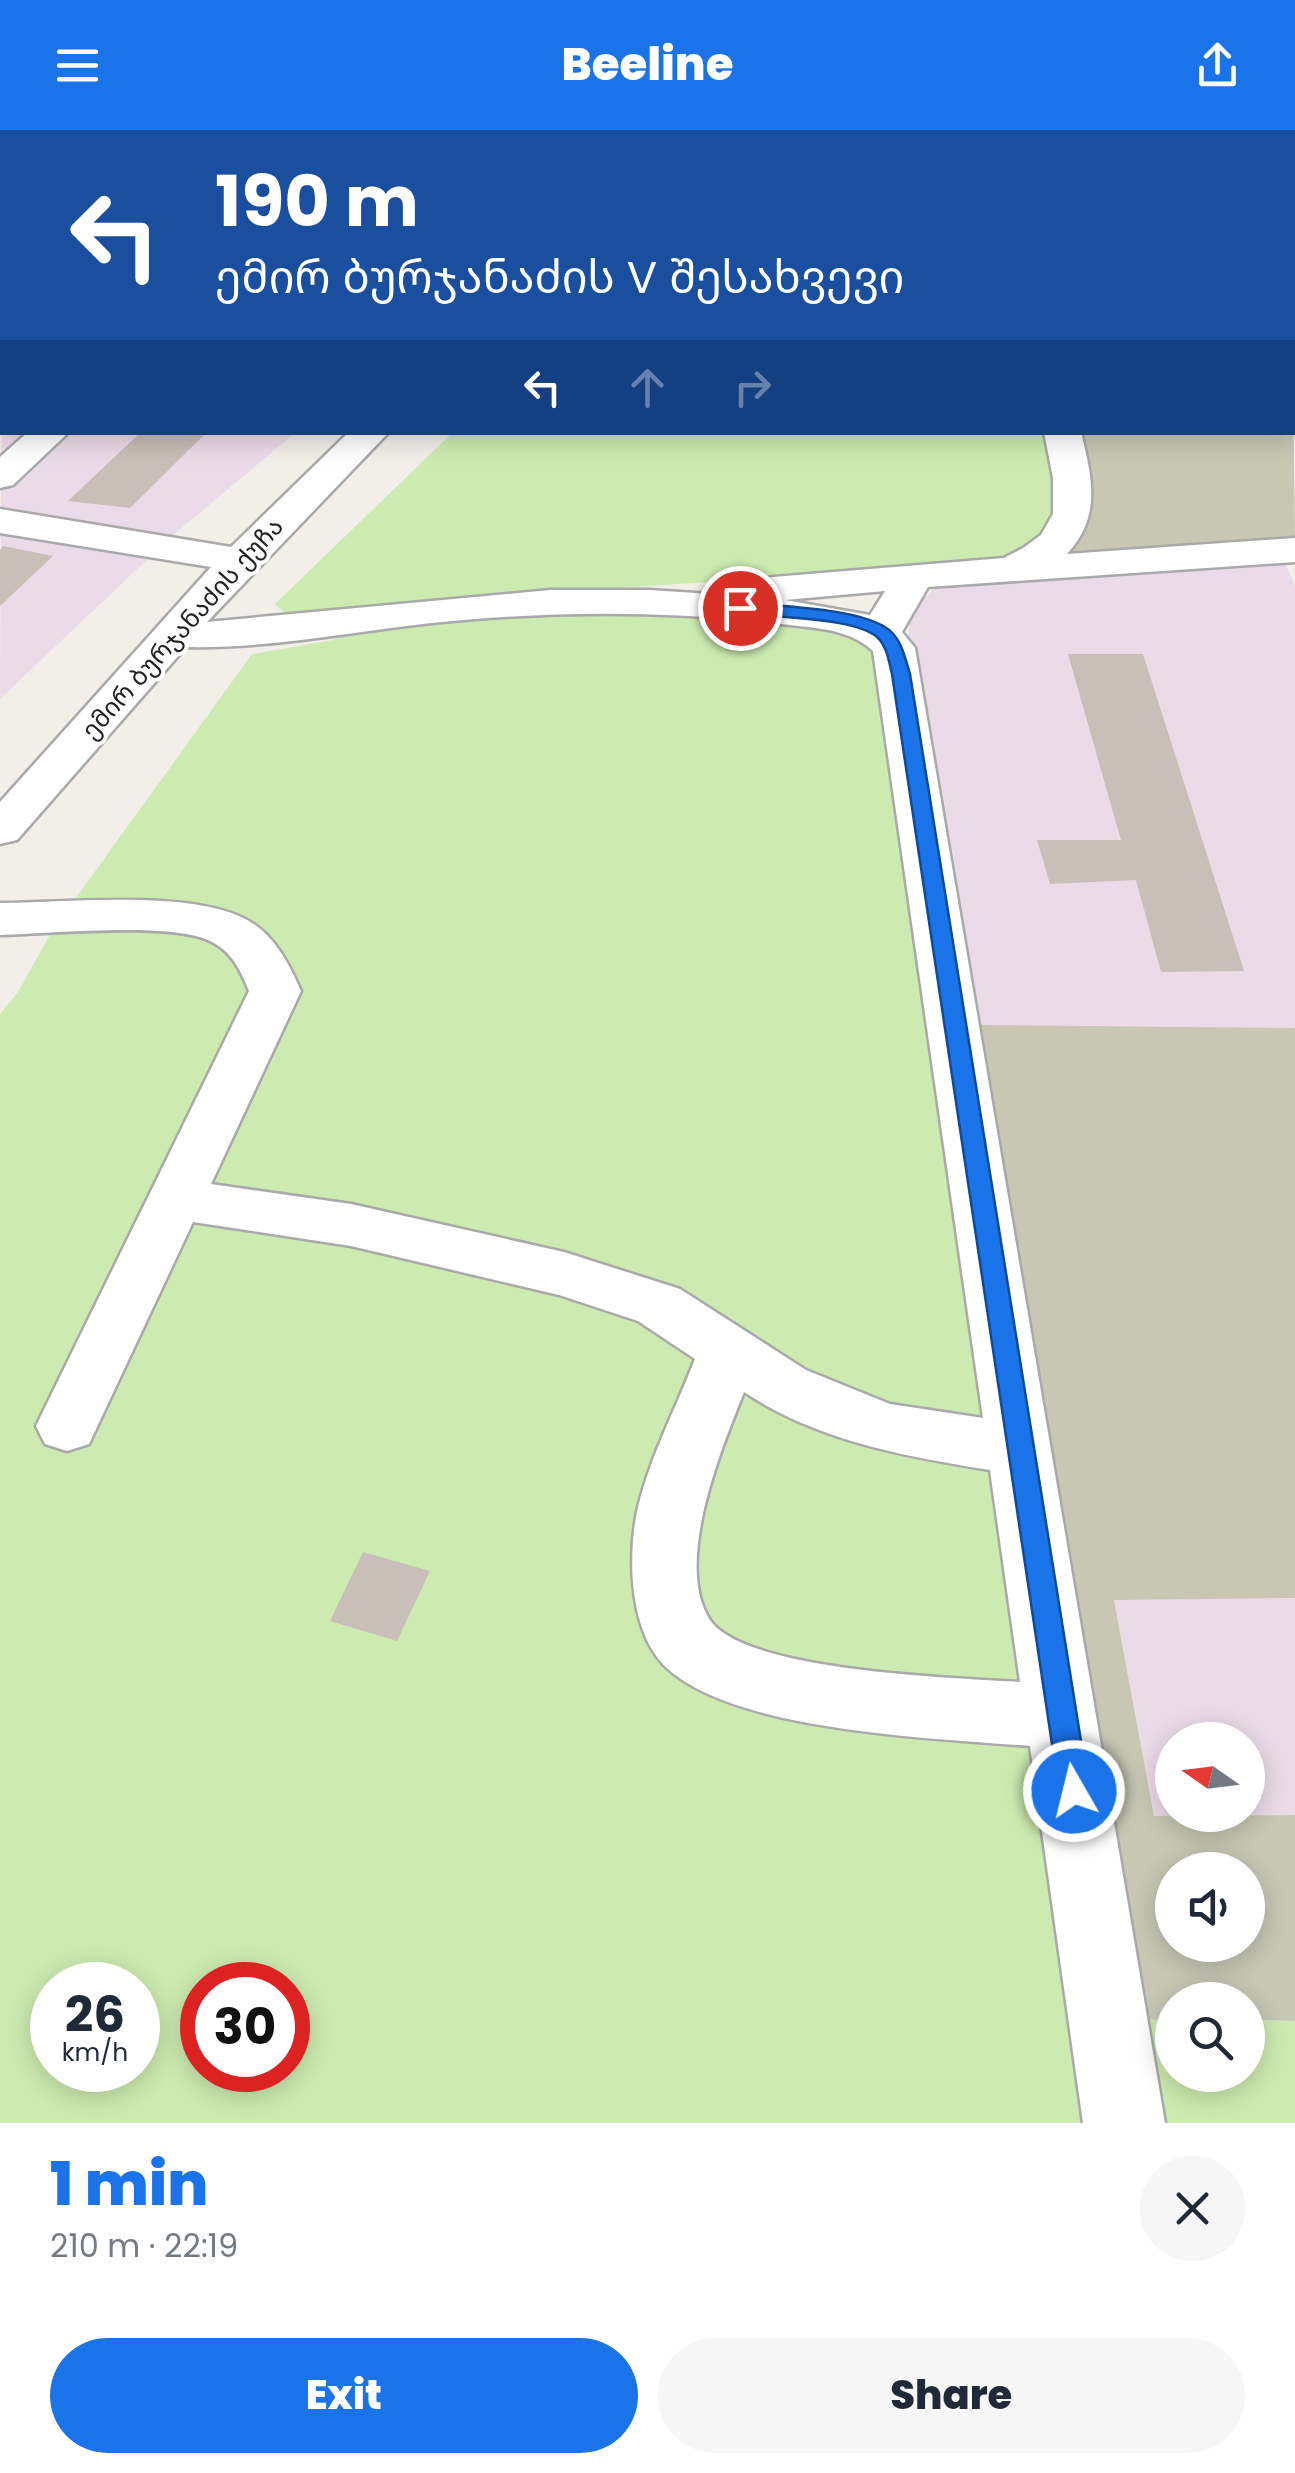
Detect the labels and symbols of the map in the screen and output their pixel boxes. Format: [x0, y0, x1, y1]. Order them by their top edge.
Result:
street label: ემირ ბურჯანაძის ქუჩა [73, 510, 291, 747]
pin [698, 566, 783, 651]
north arrow [1155, 1722, 1265, 1832]
position arrow [1022, 1739, 1126, 1843]
speed limit sign: 30 [180, 1962, 310, 2092]

